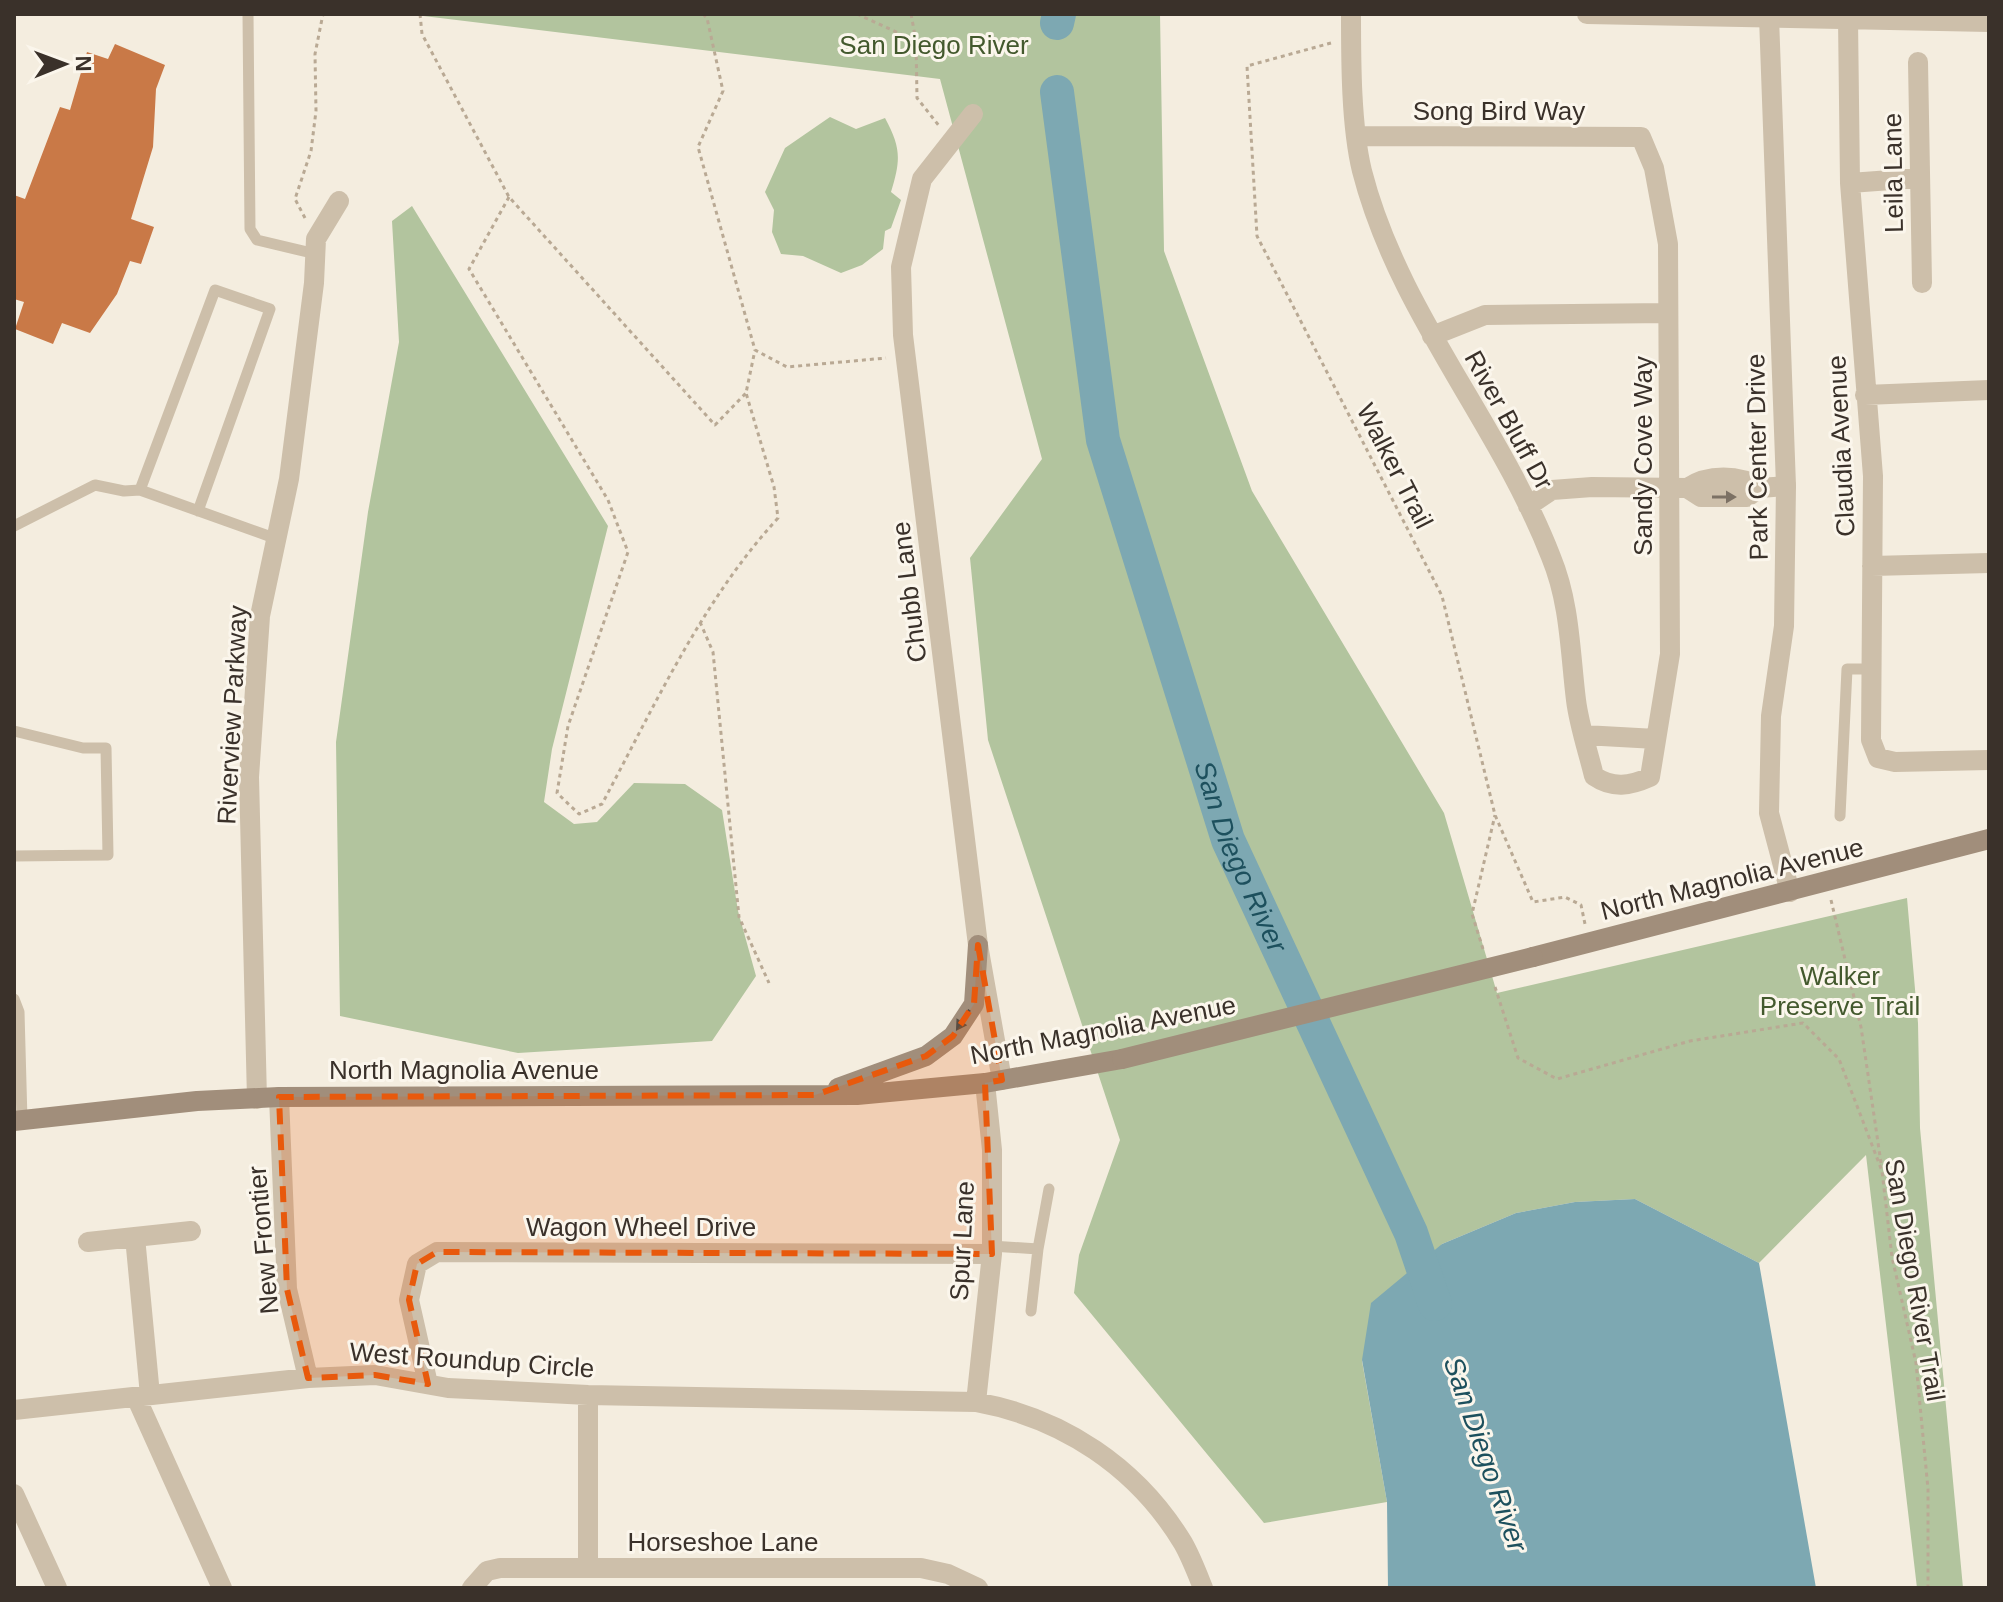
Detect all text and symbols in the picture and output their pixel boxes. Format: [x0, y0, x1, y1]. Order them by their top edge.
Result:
north arrow [24, 24, 104, 104]
park label: San Diego River [839, 30, 1029, 60]
text: N [71, 55, 96, 72]
street label: Song Bird Way [1413, 96, 1585, 126]
street label: Leila Lane [1877, 113, 1909, 233]
street label: River Bluff Dr [1459, 345, 1560, 495]
street label: Park Center Drive [1740, 353, 1774, 561]
street label: Claudia Avenue [1821, 355, 1861, 537]
street label: Sandy Cove Way [1628, 356, 1658, 556]
street label: Walker Trail [1351, 398, 1439, 534]
one-way arrow [1712, 491, 1737, 503]
street label: Chubb Lane [885, 520, 933, 664]
street label: Riverview Parkway [211, 605, 253, 825]
water label: San Diego River [1188, 757, 1294, 959]
street label: North Magnolia Avenue [1597, 832, 1867, 926]
park label: Walker Preserve Trail [1760, 961, 1920, 1021]
street label: North Magnolia Avenue [968, 990, 1238, 1070]
one-way arrow [956, 1009, 971, 1030]
street label: North Magnolia Avenue [329, 1055, 599, 1085]
street label: San Diego River Trail [1879, 1156, 1951, 1404]
street label: New Frontier [242, 1164, 284, 1315]
street label: Spur Lane [944, 1180, 980, 1302]
street label: Wagon Wheel Drive [526, 1212, 756, 1242]
street label: West Roundup Circle [349, 1336, 595, 1384]
water label: San Diego River [1438, 1353, 1534, 1557]
street label: Horseshoe Lane [628, 1527, 818, 1557]

